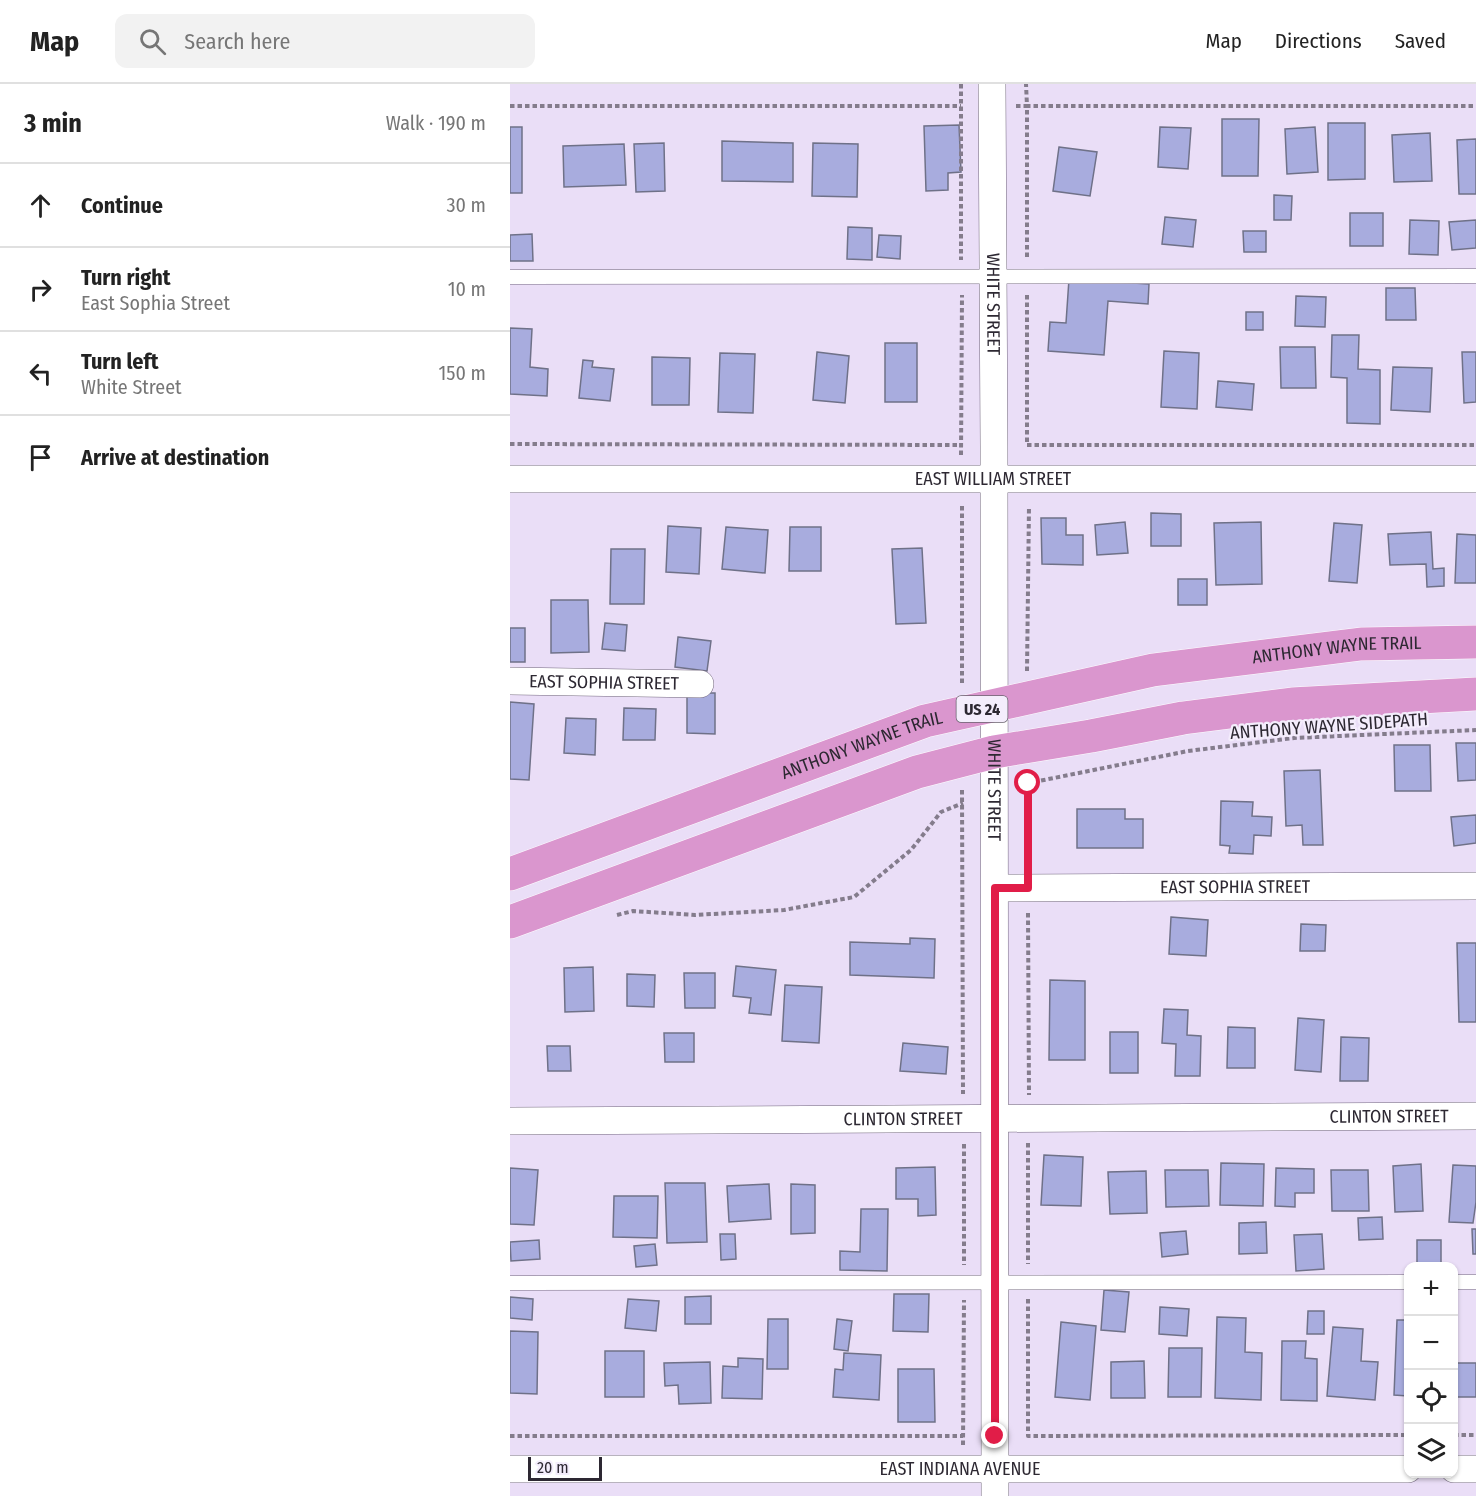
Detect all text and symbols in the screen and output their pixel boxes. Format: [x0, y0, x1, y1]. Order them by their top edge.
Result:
search box [115, 14, 535, 68]
text: Map [30, 25, 79, 58]
icon: search [136, 25, 169, 58]
text: Search here [184, 28, 290, 55]
text: Map [1205, 28, 1242, 54]
text: Directions [1275, 28, 1362, 54]
text: Saved [1395, 28, 1446, 54]
text: 3 min [24, 108, 82, 139]
text: Walk · 190 m [386, 111, 486, 135]
icon: ahead [24, 189, 57, 222]
text: Continue [81, 192, 163, 219]
text: 30 m [446, 193, 486, 217]
street label: WHITE STREET [982, 253, 1005, 356]
text: Turn right [81, 264, 170, 291]
icon: right [24, 273, 57, 306]
text: 10 m [448, 277, 486, 301]
text: East Sophia Street [81, 291, 230, 315]
text: Turn left [81, 348, 159, 375]
icon: left [24, 357, 57, 390]
text: 150 m [439, 361, 486, 385]
text: White Street [81, 375, 182, 399]
icon: arrive [24, 441, 57, 474]
text: Arrive at destination [81, 444, 269, 471]
street label: EAST WILLIAM STREET [915, 468, 1072, 490]
street label: ANTHONY WAYNE TRAIL [1251, 632, 1422, 669]
street label: EAST SOPHIA STREET [529, 670, 680, 695]
road number: US 24 [956, 696, 1008, 722]
street label: ANTHONY WAYNE TRAIL [778, 706, 945, 784]
street label: ANTHONY WAYNE SIDEPATH [1229, 708, 1429, 744]
street label: WHITE STREET [983, 739, 1005, 842]
route start [1014, 769, 1040, 795]
street label: EAST SOPHIA STREET [1160, 876, 1311, 898]
street label: CLINTON STREET [1329, 1105, 1449, 1128]
street label: CLINTON STREET [843, 1108, 963, 1130]
map controls [1404, 1262, 1458, 1478]
button: + [1404, 1262, 1458, 1316]
button: − [1404, 1316, 1458, 1370]
button: locate [1404, 1370, 1458, 1424]
route end [981, 1422, 1007, 1448]
button: layers [1404, 1424, 1458, 1478]
scale bar [528, 1454, 602, 1482]
text: 20 m [537, 1458, 568, 1477]
street label: EAST INDIANA AVENUE [880, 1458, 1040, 1480]

